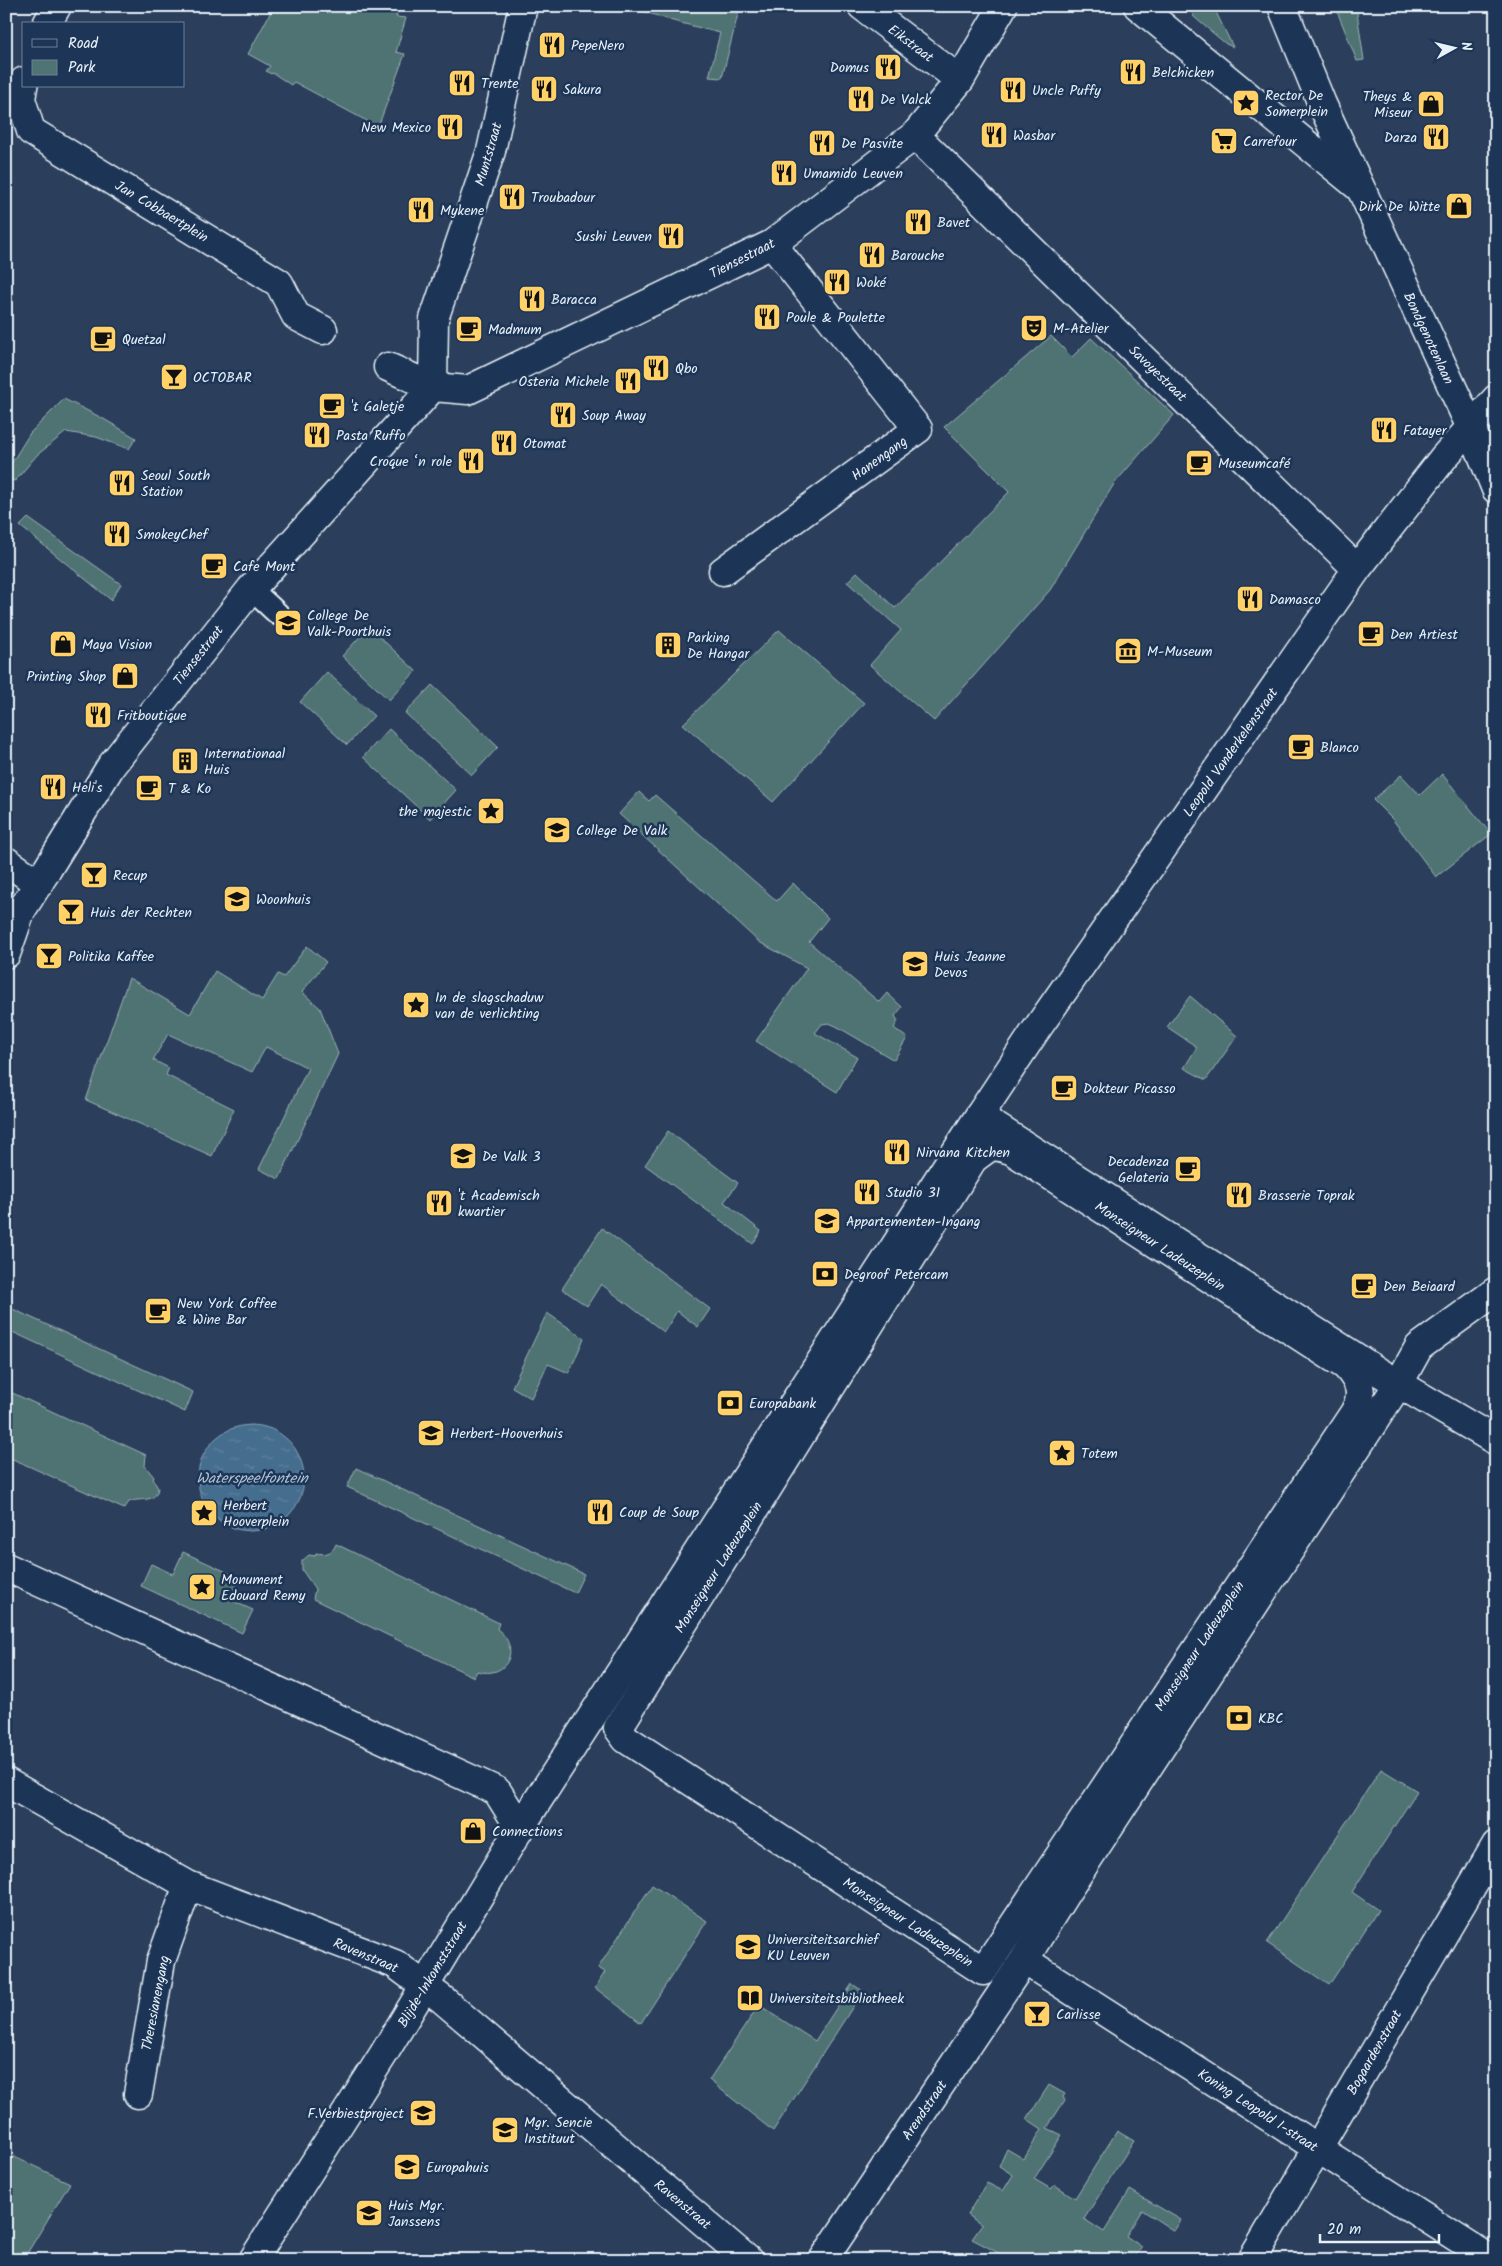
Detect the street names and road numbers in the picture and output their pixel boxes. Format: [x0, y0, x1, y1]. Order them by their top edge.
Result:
street label: Eikstraat [883, 19, 939, 69]
street label: Muntstraat [469, 119, 509, 189]
street label: Jan Cobbaertplein [110, 175, 212, 249]
street label: Tiensestraat [706, 233, 780, 285]
street label: Bondgenotenlaan [1397, 289, 1459, 388]
street label: Savoyestraat [1123, 340, 1192, 408]
street label: Hanengang [847, 431, 912, 487]
street label: Tiensestraat [168, 620, 230, 691]
street label: Leopold Vanderkelenstraat [1178, 683, 1284, 822]
street label: Monseigneur Ladeuzeplein [1090, 1196, 1229, 1297]
street label: Monseigneur Ladeuzeplein [669, 1497, 768, 1638]
street label: Monseigneur Ladeuzeplein [1149, 1577, 1250, 1716]
street label: Monseigneur Ladeuzeplein [838, 1872, 977, 1973]
street label: Blijde-Inkomststraat [392, 1917, 474, 2032]
street label: Ravenstraat [330, 1932, 402, 1980]
street label: Theresianengang [136, 1954, 176, 2053]
street label: Bogaardenstraat [1342, 2005, 1408, 2099]
street label: Koning Leopold I-straat [1193, 2064, 1323, 2158]
street label: Arendstraat [897, 2076, 953, 2145]
street label: Ravenstraat [649, 2174, 716, 2236]

